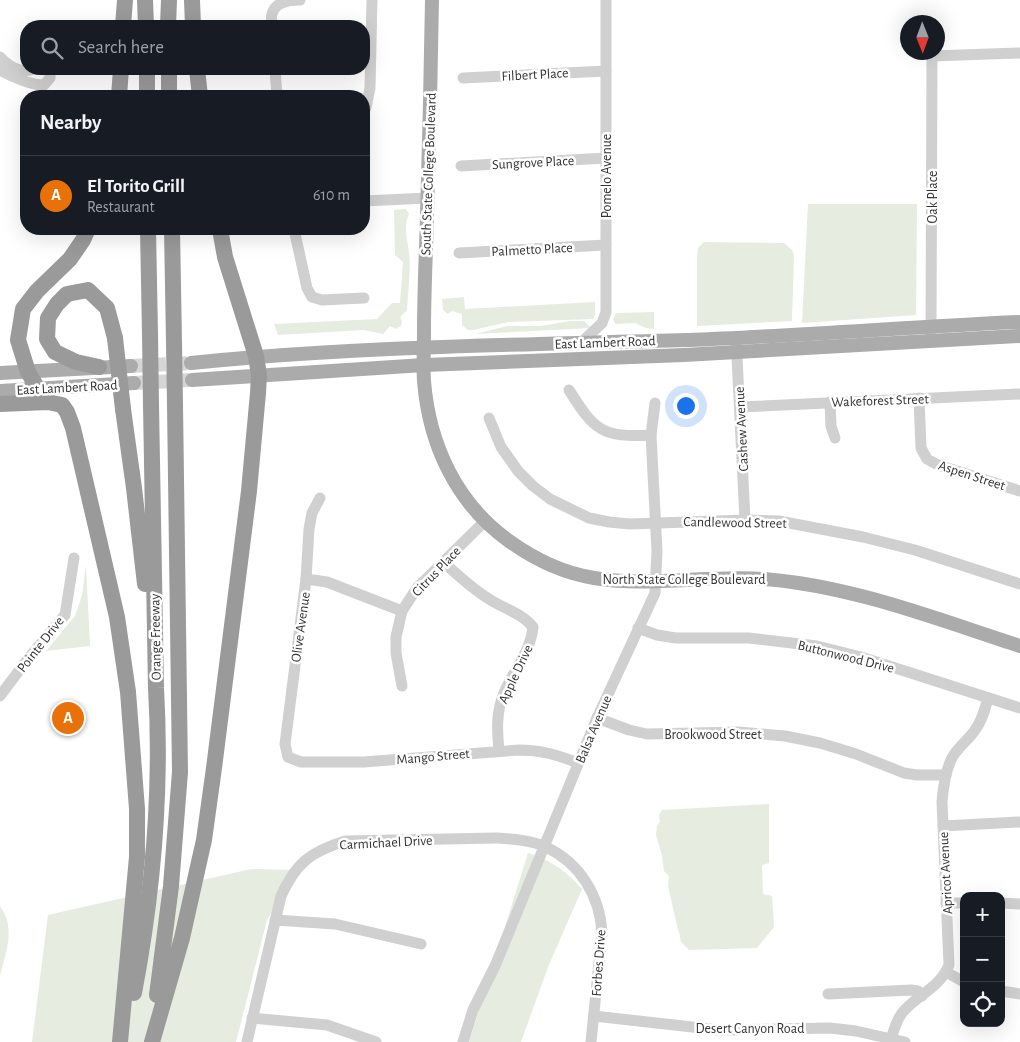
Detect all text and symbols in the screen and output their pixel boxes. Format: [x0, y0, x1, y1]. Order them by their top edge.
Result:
north arrow [900, 15, 945, 60]
search box [20, 20, 370, 75]
icon: search [38, 34, 66, 62]
text: Search here [78, 38, 164, 57]
street label: Filbert Place [501, 66, 569, 84]
street label: South State College Boulevard [419, 92, 439, 256]
text: Nearby [40, 112, 101, 133]
street label: Pomelo Avenue [600, 134, 614, 218]
street label: Sungrove Place [492, 154, 575, 172]
street label: Oak Place [926, 170, 940, 224]
text: El Torito Grill [87, 177, 185, 196]
text: A [51, 187, 61, 203]
text: 610 m [313, 187, 350, 203]
text: Restaurant [87, 199, 155, 215]
street label: Palmetto Place [491, 241, 573, 259]
street label: East Lambert Road [554, 334, 656, 352]
street label: East Lambert Road [16, 378, 118, 398]
street label: Cashew Avenue [733, 386, 751, 472]
street label: Wakeforest Street [831, 392, 929, 410]
your location [673, 393, 699, 419]
street label: Aspen Street [937, 459, 1007, 493]
street label: Candlewood Street [683, 515, 787, 531]
street label: Citrus Place [410, 544, 464, 599]
street label: North State College Boulevard [603, 573, 765, 587]
street label: Olive Avenue [289, 591, 313, 663]
street label: Orange Freeway [148, 593, 164, 681]
street label: Pointe Drive [15, 614, 67, 675]
street label: Buttonwood Drive [796, 638, 895, 676]
street label: Apple Drive [496, 643, 536, 706]
street label: Balsa Avenue [573, 693, 614, 765]
pin: A [52, 699, 84, 737]
street label: Brookwood Street [664, 728, 762, 742]
street label: Mango Street [396, 747, 471, 767]
street label: Apricot Avenue [937, 831, 955, 915]
street label: Carmichael Drive [339, 834, 433, 852]
map controls [960, 892, 1005, 1027]
button: + [960, 892, 1005, 937]
street label: Forbes Drive [590, 929, 608, 997]
button: − [960, 937, 1005, 982]
button: locate [960, 982, 1005, 1027]
street label: Desert Canyon Road [696, 1022, 804, 1036]

